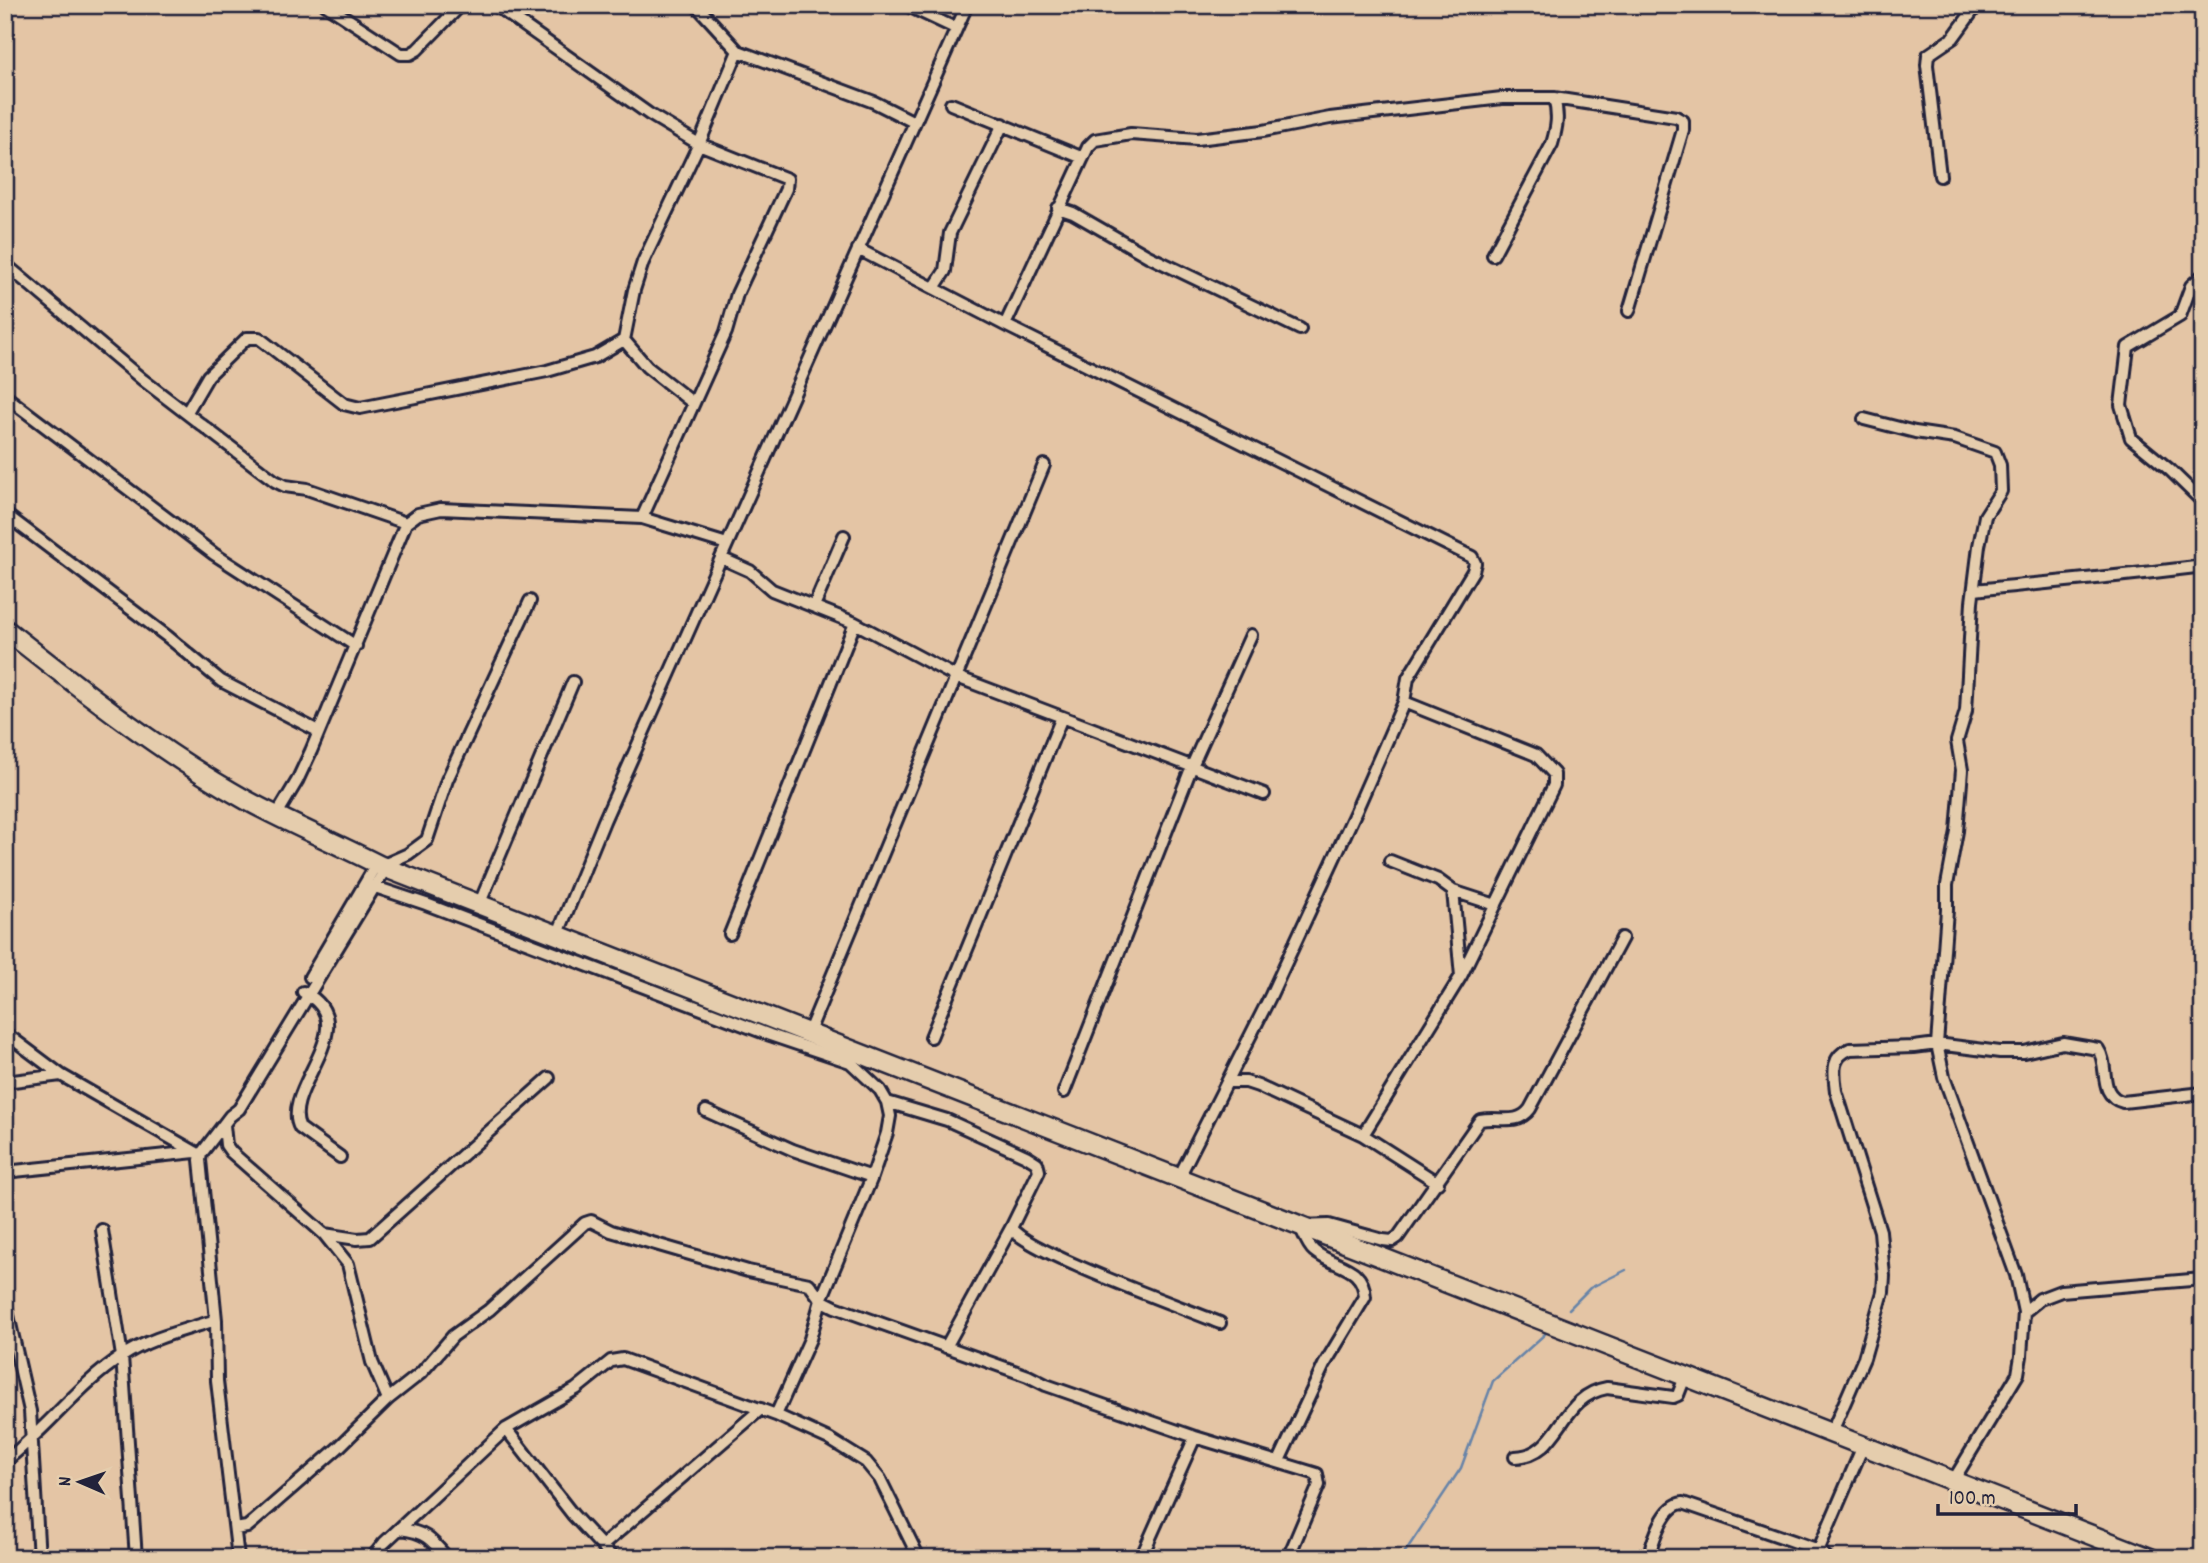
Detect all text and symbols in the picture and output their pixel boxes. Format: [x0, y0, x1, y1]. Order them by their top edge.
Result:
north arrow [46, 1448, 116, 1518]
scale bar [1938, 1472, 2077, 1516]
text: N [53, 1476, 80, 1487]
text: 100 m [1949, 1485, 1996, 1515]

